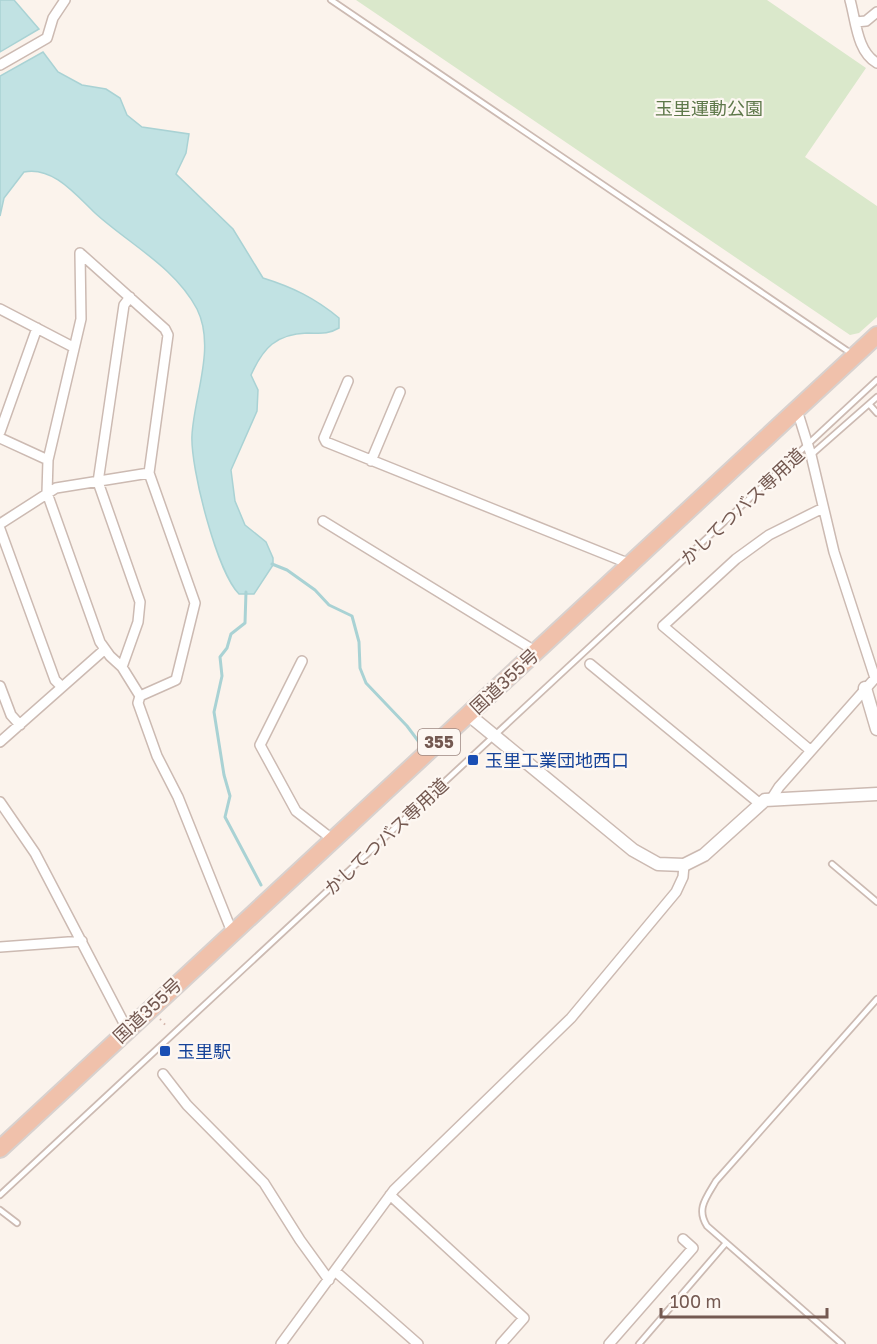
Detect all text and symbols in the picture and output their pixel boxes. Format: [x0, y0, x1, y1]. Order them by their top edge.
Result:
park label: 玉里運動公園 [655, 97, 763, 119]
street label: かしてつバス専用道 [676, 443, 808, 569]
street label: 国道355号 [465, 644, 543, 718]
road number: 355 [418, 729, 460, 755]
place label: 玉里工業団地西口 [485, 749, 629, 771]
marker: 玉里工業団地西口 [466, 753, 480, 767]
street label: かしてつバス専用道 [320, 773, 452, 899]
street label: 国道355号 [108, 973, 186, 1047]
place label: 玉里駅 [177, 1040, 231, 1062]
marker: 玉里駅 [158, 1044, 172, 1058]
scale bar [661, 1281, 828, 1319]
text: 100 m [670, 1290, 721, 1312]

